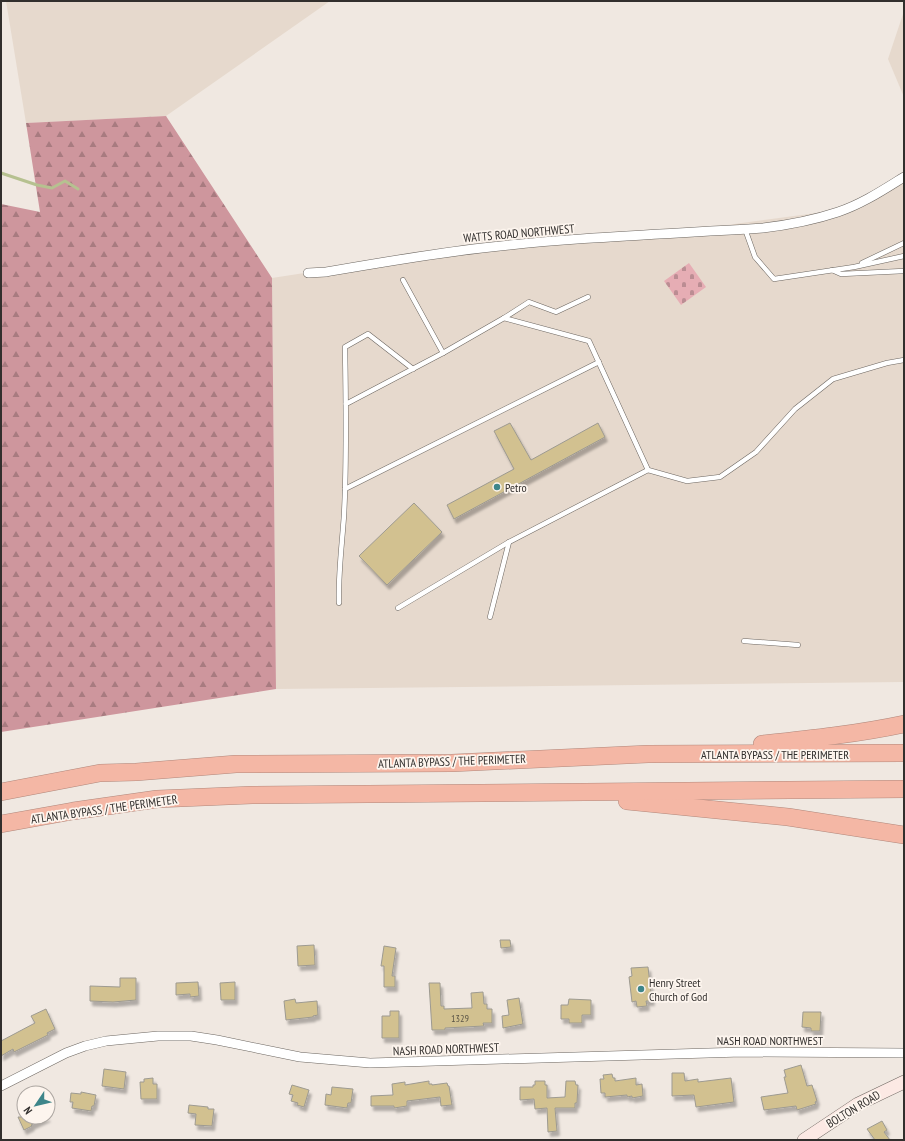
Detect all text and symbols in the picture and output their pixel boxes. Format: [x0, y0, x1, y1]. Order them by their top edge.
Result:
street label: WATTS ROAD NORTHWEST [463, 221, 576, 245]
place label: Petro [505, 480, 527, 495]
marker: Petro [492, 482, 502, 492]
street label: ATLANTA BYPASS / THE PERIMETER [701, 747, 849, 762]
street label: ATLANTA BYPASS / THE PERIMETER [378, 751, 526, 771]
street label: ATLANTA BYPASS / THE PERIMETER [30, 791, 179, 827]
place label: Henry Street Church of God [649, 975, 707, 1004]
marker: Henry Street Church of God [636, 984, 646, 994]
house number: 1329 [451, 1012, 469, 1025]
street label: NASH ROAD NORTHWEST [717, 1033, 824, 1048]
street label: NASH ROAD NORTHWEST [393, 1040, 500, 1058]
north arrow [16, 1085, 56, 1125]
street label: BOLTON ROAD [823, 1087, 883, 1131]
text: N [20, 1104, 35, 1117]

